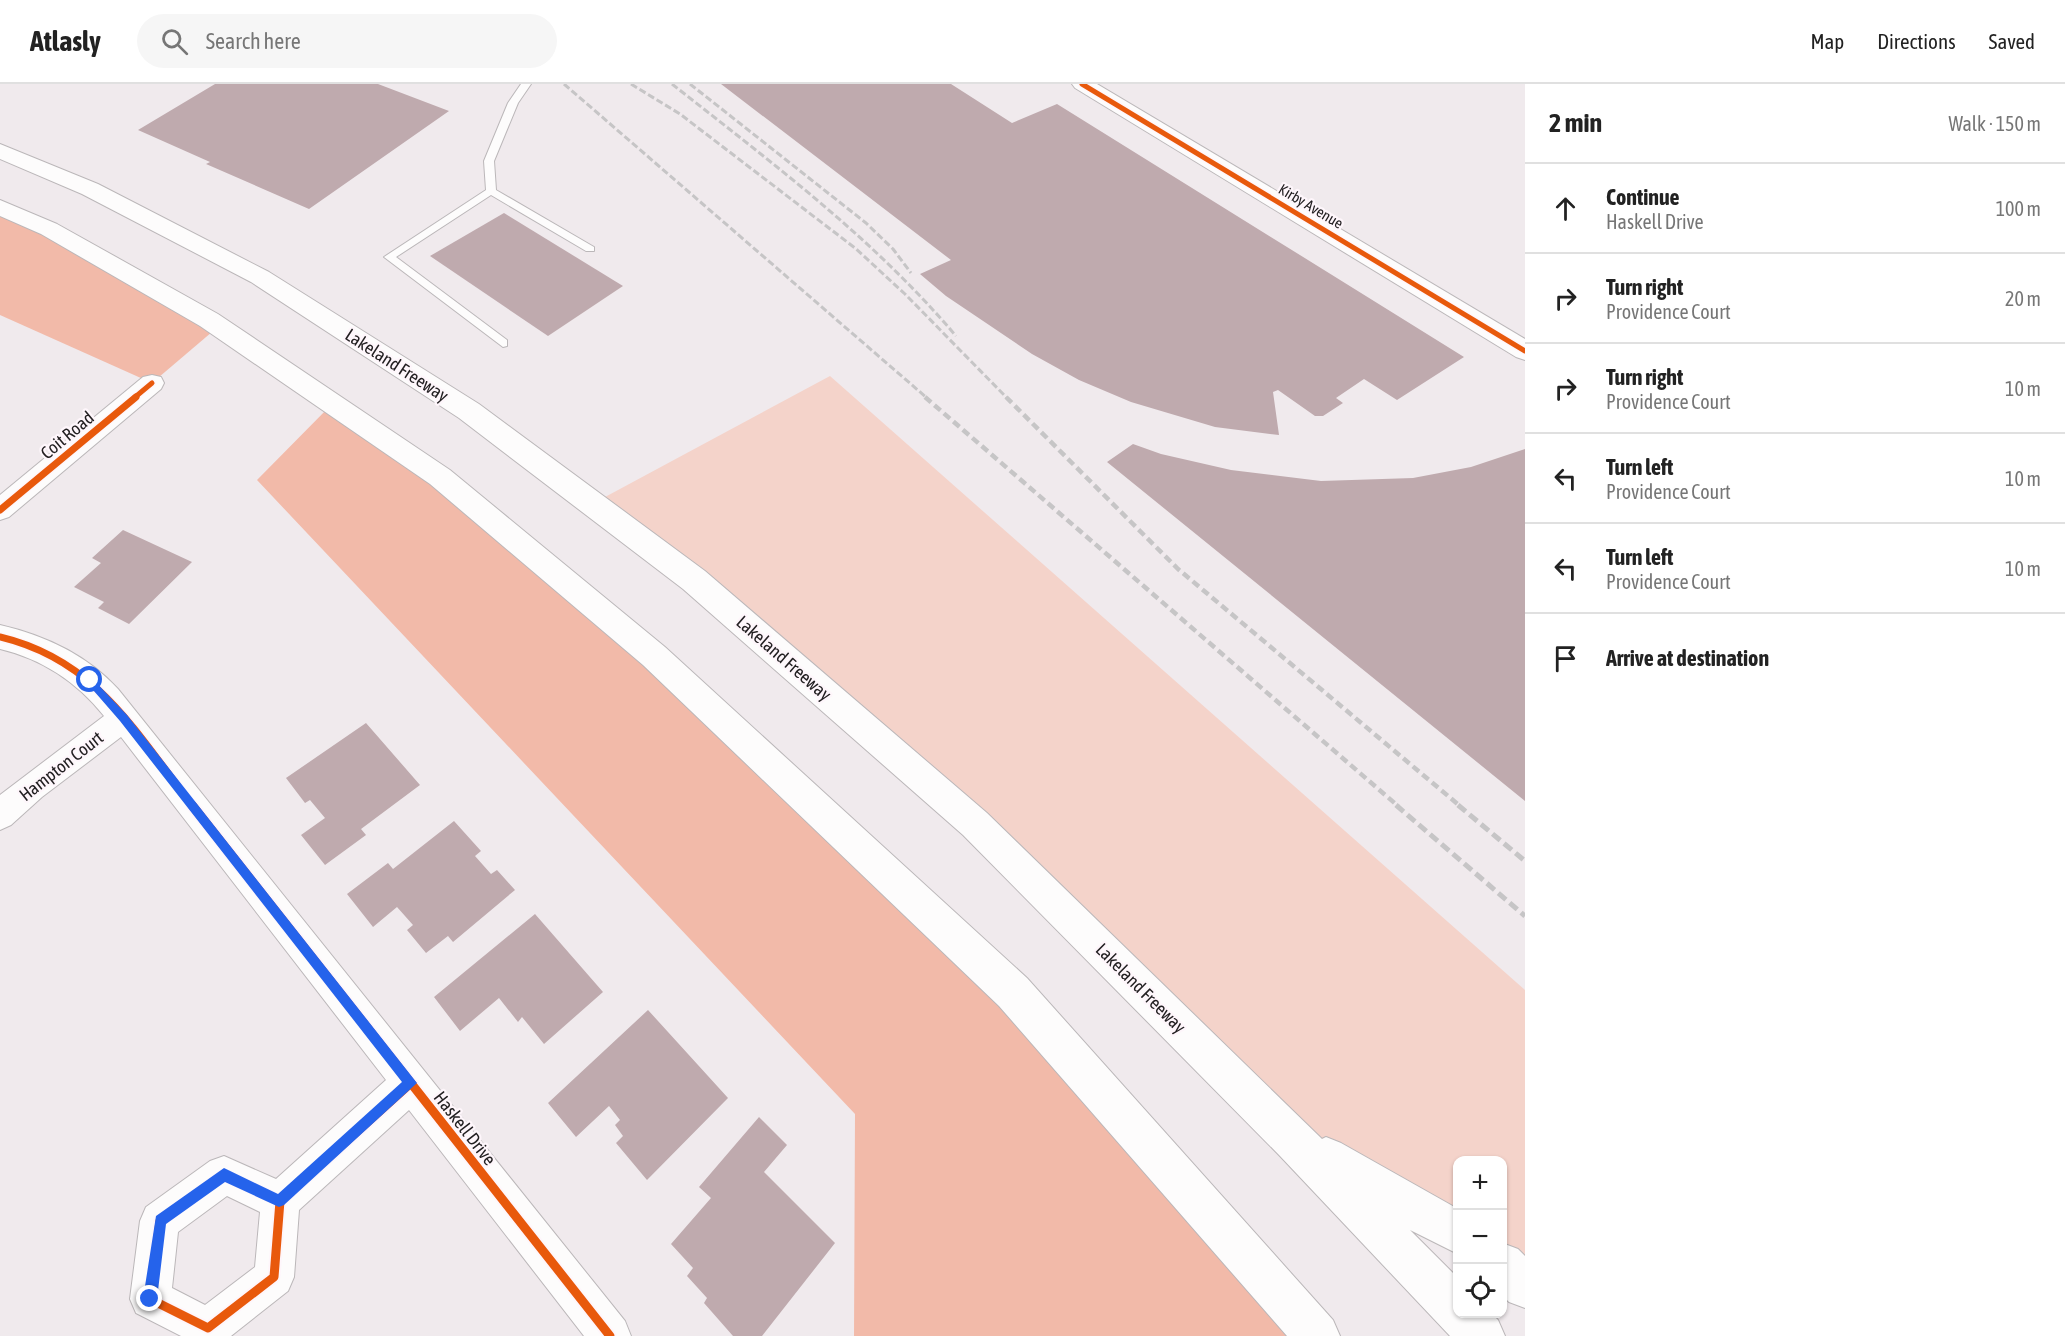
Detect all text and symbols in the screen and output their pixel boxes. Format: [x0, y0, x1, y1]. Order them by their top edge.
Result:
search box [137, 14, 557, 68]
text: Atlasly [30, 25, 101, 57]
icon: search [158, 25, 191, 58]
text: Search here [206, 28, 301, 54]
text: Map [1810, 29, 1844, 53]
text: Directions [1877, 29, 1956, 53]
text: Saved [1989, 29, 2035, 53]
text: 2 min [1549, 108, 1602, 138]
text: Walk · 150 m [1949, 112, 2041, 135]
street label: Kirby Avenue [1276, 180, 1346, 232]
text: Continue [1606, 184, 1680, 210]
icon: ahead [1549, 192, 1582, 225]
text: 100 m [1996, 197, 2041, 220]
text: Haskell Drive [1606, 210, 1704, 233]
text: Turn right [1606, 274, 1683, 300]
icon: right [1549, 282, 1582, 315]
text: 20 m [2005, 287, 2041, 310]
text: Providence Court [1606, 300, 1731, 323]
street label: Lakeland Freeway [342, 324, 452, 406]
text: Turn right [1606, 364, 1683, 390]
icon: right [1549, 372, 1582, 405]
text: 10 m [2005, 377, 2041, 400]
text: Providence Court [1606, 390, 1731, 413]
street label: Coit Road [36, 407, 98, 463]
text: Turn left [1606, 454, 1673, 480]
icon: left [1549, 462, 1582, 495]
text: 10 m [2005, 467, 2041, 490]
text: Providence Court [1606, 480, 1731, 503]
text: Turn left [1606, 544, 1673, 570]
icon: left [1549, 552, 1582, 585]
text: 10 m [2005, 557, 2041, 580]
text: Providence Court [1606, 570, 1731, 593]
street label: Lakeland Freeway [732, 611, 836, 705]
icon: arrive [1549, 642, 1582, 675]
text: Arrive at destination [1606, 645, 1769, 671]
route start [76, 666, 102, 692]
street label: Hampton Court [15, 727, 107, 805]
street label: Lakeland Freeway [1092, 939, 1190, 1037]
street label: Haskell Drive [430, 1087, 500, 1169]
map controls [1453, 1156, 1507, 1318]
button: + [1453, 1156, 1507, 1210]
button: − [1453, 1210, 1507, 1264]
button: locate [1453, 1264, 1507, 1318]
route end [136, 1285, 162, 1311]

